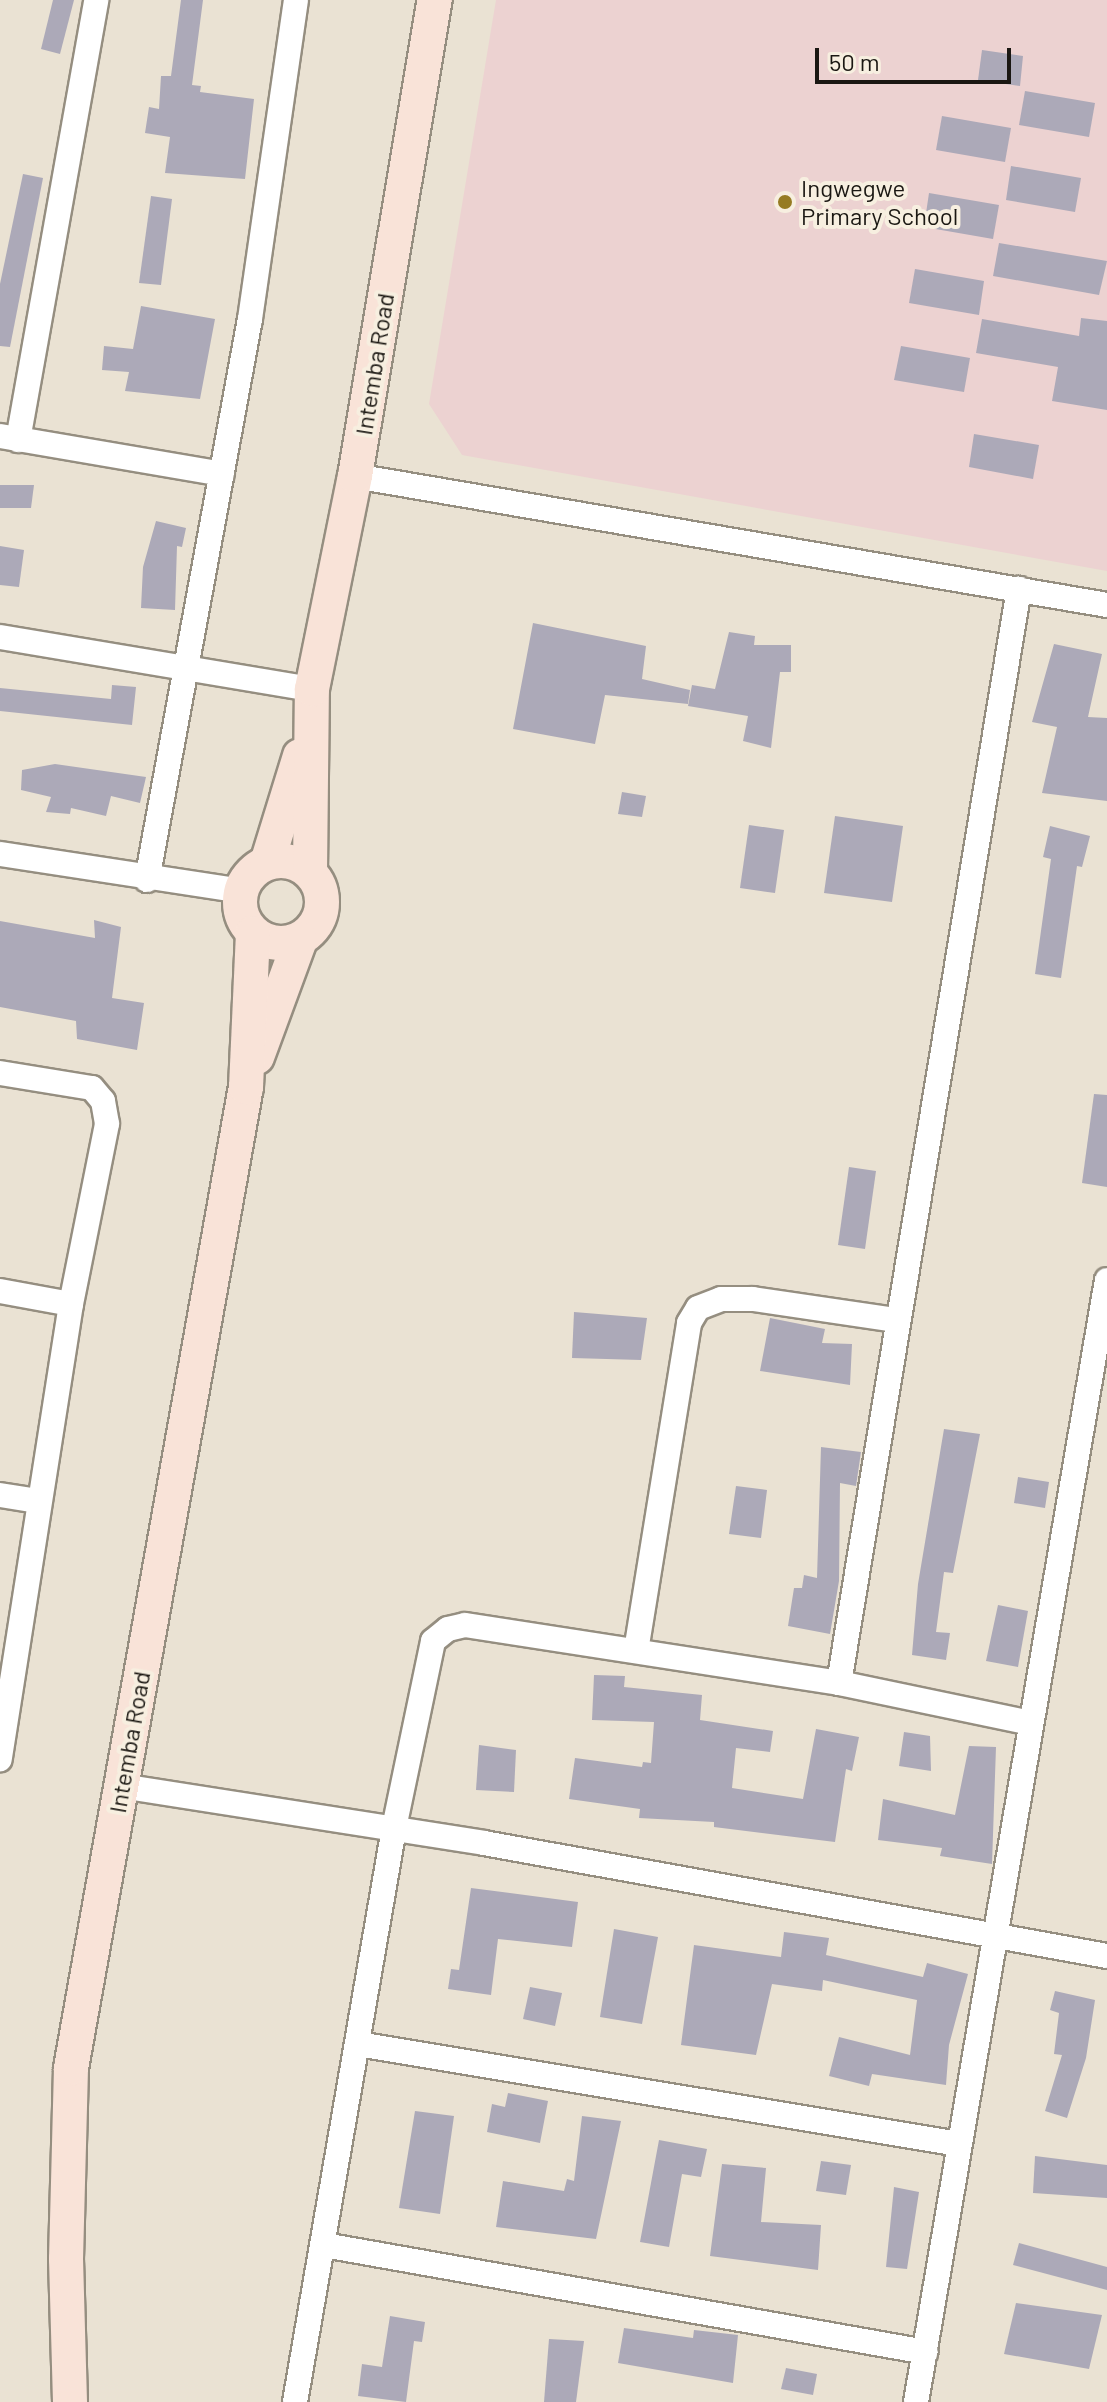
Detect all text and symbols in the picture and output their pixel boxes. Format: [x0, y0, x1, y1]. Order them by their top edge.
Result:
scale bar [819, 32, 1015, 82]
text: 50 m [829, 47, 880, 76]
place label: Ingwegwe Primary School [801, 174, 958, 230]
marker: Ingwegwe Primary School [776, 193, 794, 211]
street label: Intemba Road [349, 291, 399, 437]
street label: Intemba Road [102, 1669, 156, 1815]

